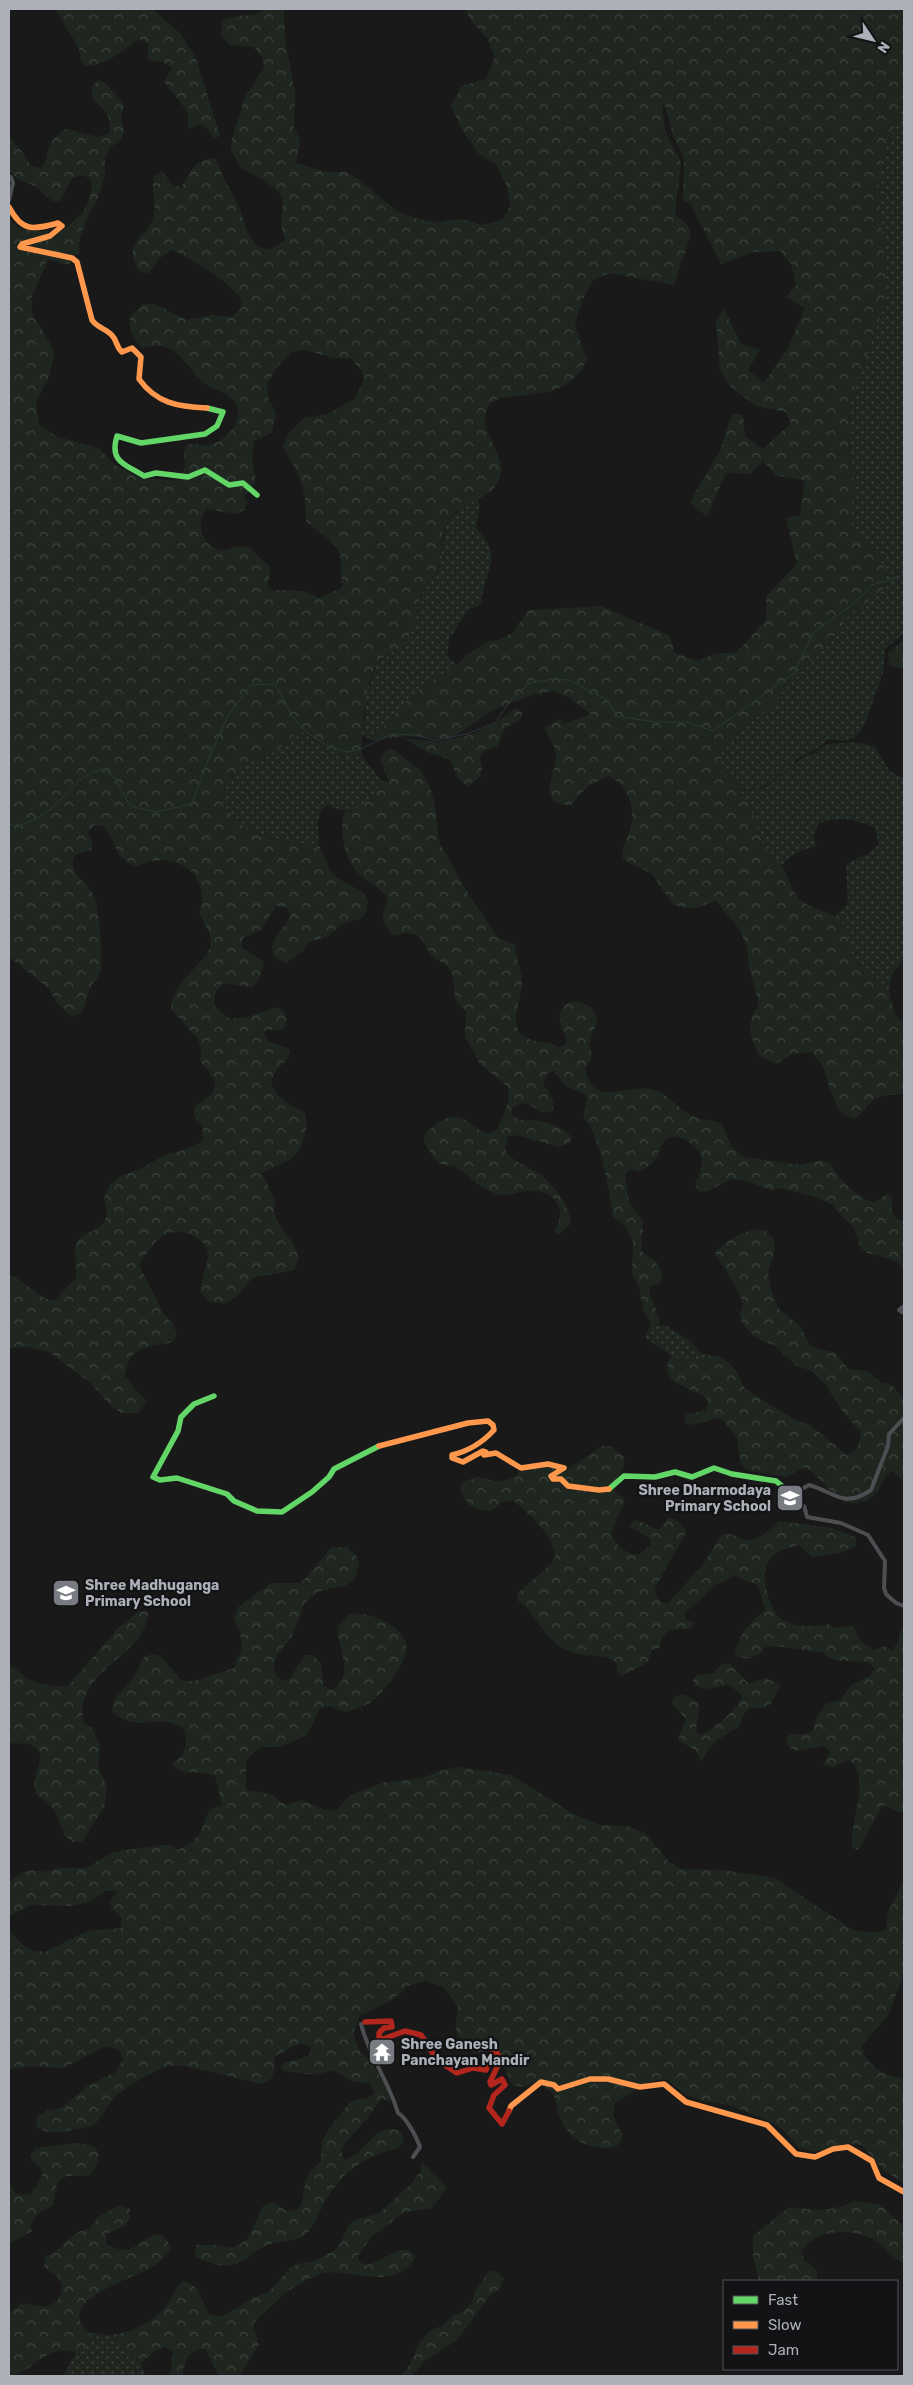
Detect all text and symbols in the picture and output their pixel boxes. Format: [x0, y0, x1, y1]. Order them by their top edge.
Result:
north arrow [848, 15, 898, 65]
text: N [873, 38, 893, 56]
place label: Shree Dharmodaya Primary School [638, 1482, 771, 1515]
school or university icon: Shree Dharmodaya Primary School [775, 1483, 805, 1513]
place label: Shree Madhuganga Primary School [85, 1577, 219, 1610]
school or university icon: Shree Madhuganga Primary School [51, 1578, 81, 1608]
place label: Shree Ganesh Panchayan Mandir [401, 2036, 530, 2069]
temple icon: Shree Ganesh Panchayan Mandir [367, 2037, 397, 2067]
legend [723, 2280, 898, 2370]
text: Fast [768, 2291, 798, 2309]
text: Slow [768, 2316, 801, 2334]
text: Jam [768, 2341, 799, 2359]

